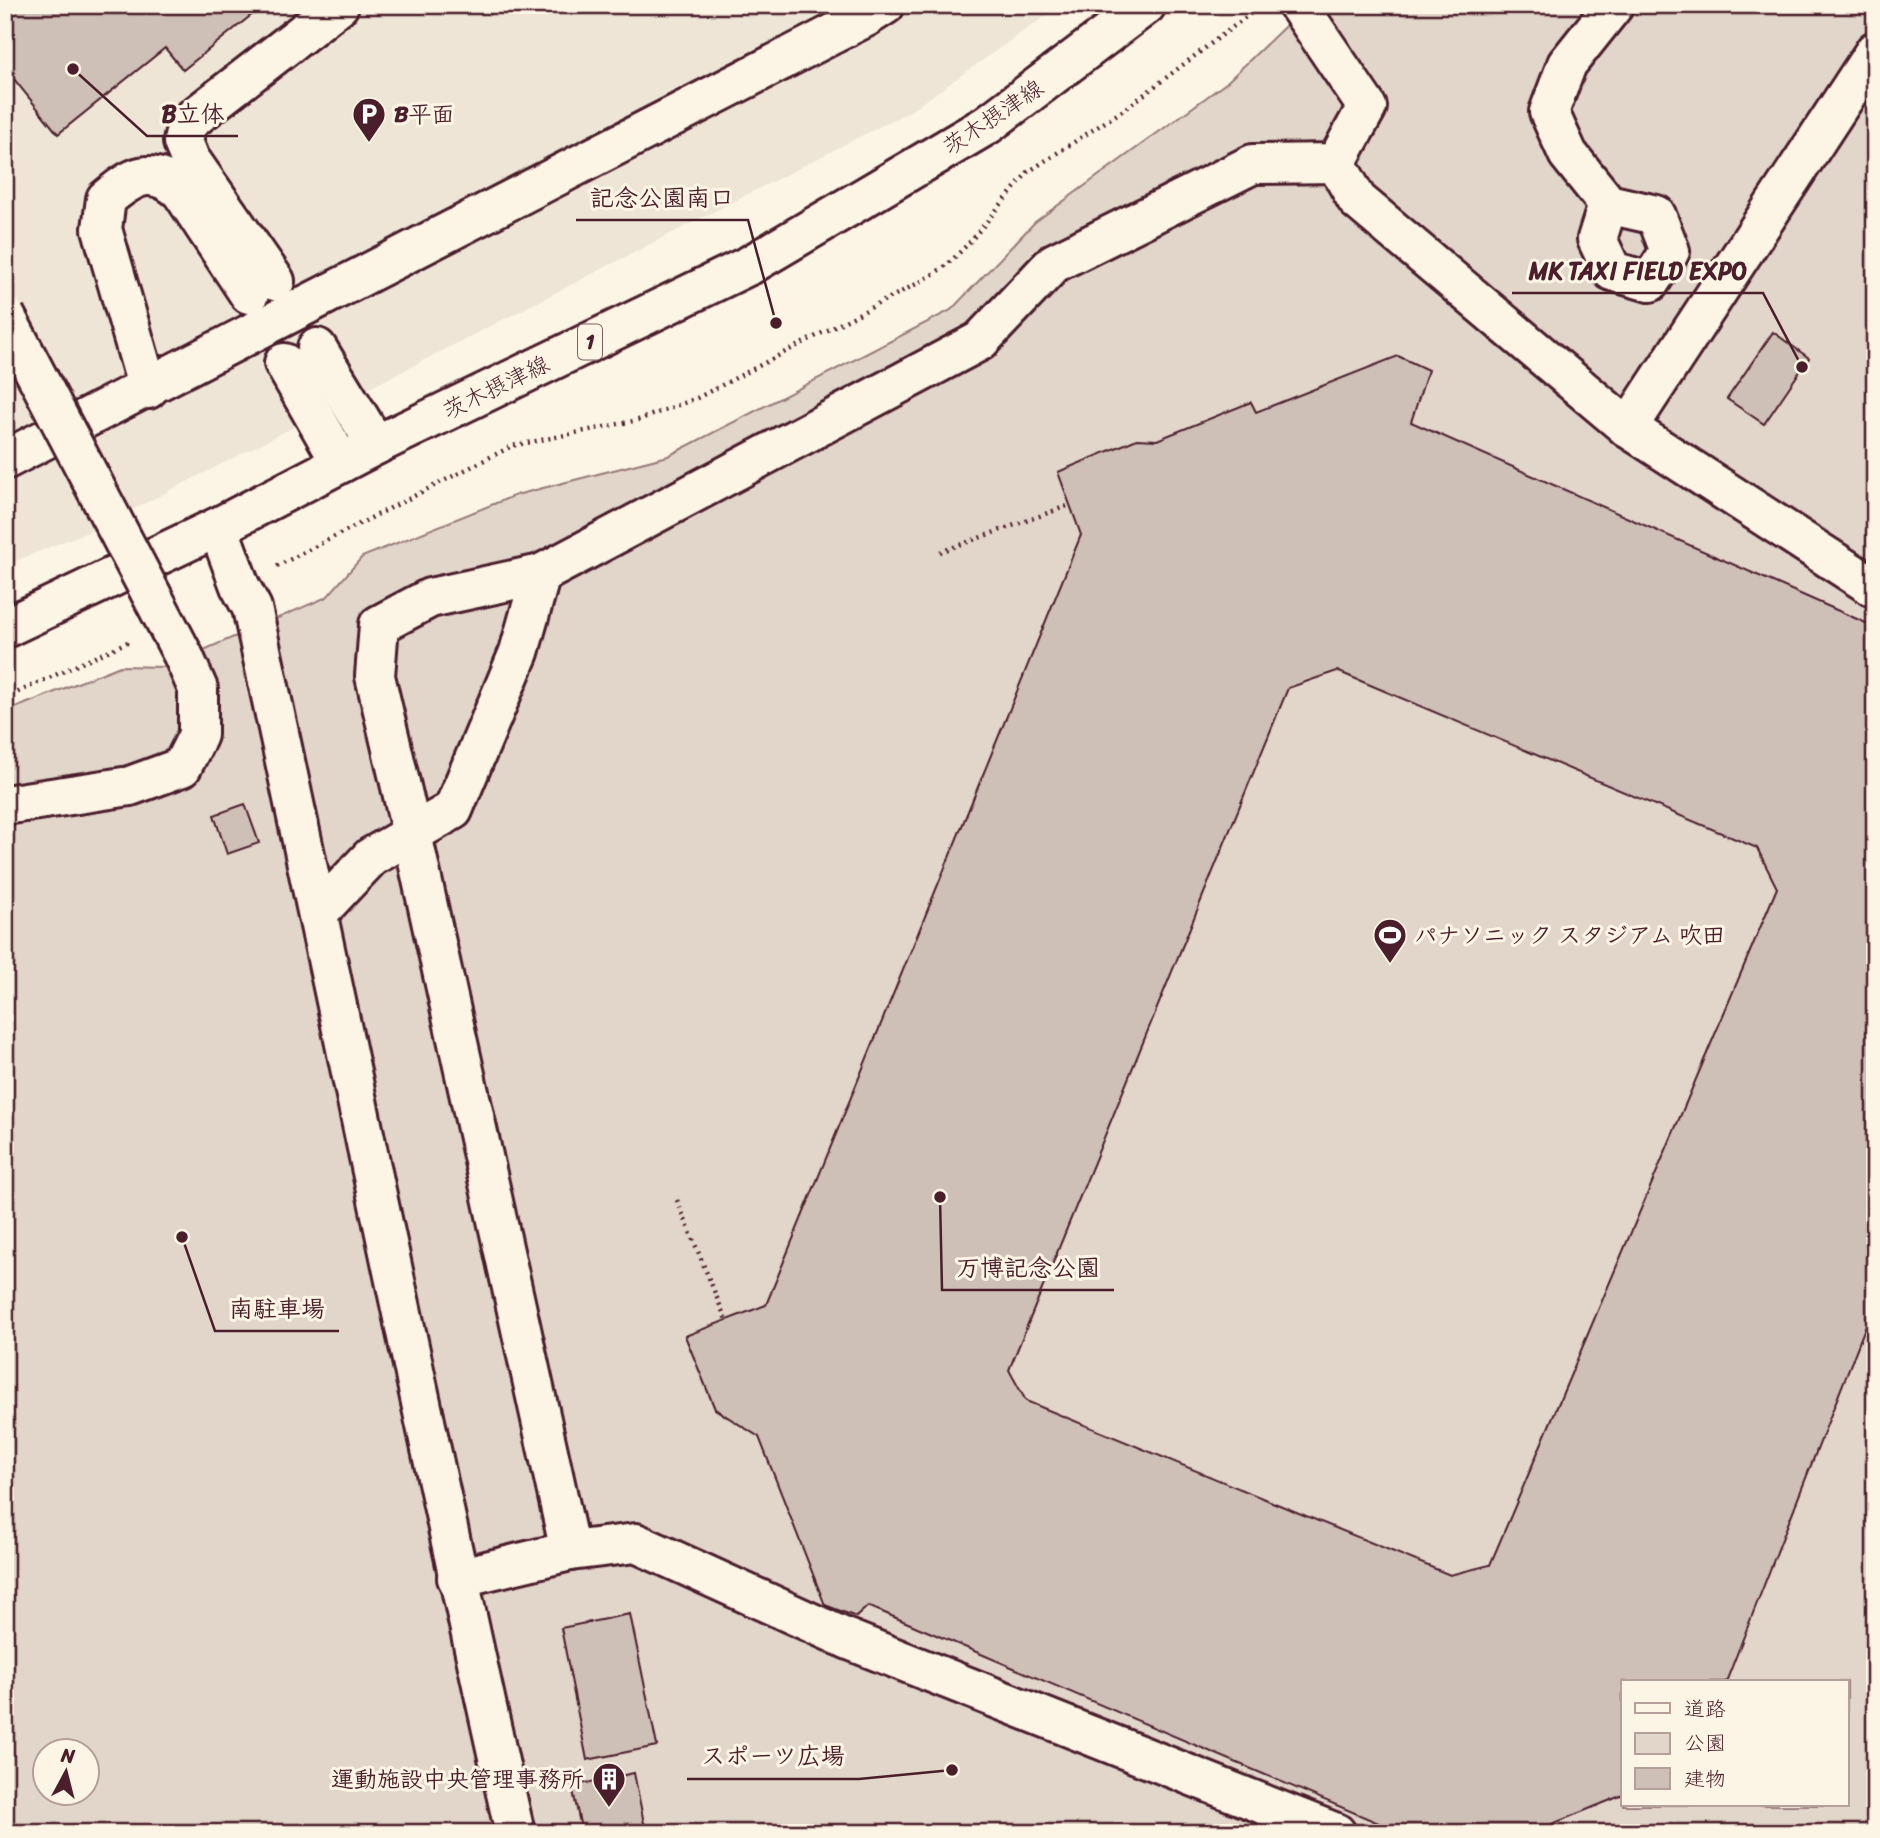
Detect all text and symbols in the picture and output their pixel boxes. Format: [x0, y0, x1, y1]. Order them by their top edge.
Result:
street label: 茨木摂津線 [934, 68, 1052, 167]
callout: B立体 [147, 91, 238, 136]
text: B立体 [161, 93, 225, 135]
place label: B平面 [394, 94, 455, 135]
parking icon: B平面 [350, 95, 388, 144]
callout: 記念公園南口 [576, 175, 748, 220]
text: 記念公園南口 [590, 177, 734, 219]
callout: MK TAXI FIELD EXPO [1512, 248, 1763, 293]
text: MK TAXI FIELD EXPO [1528, 250, 1747, 292]
road number: 1 [578, 324, 602, 360]
street label: 茨木摂津線 [436, 344, 557, 431]
place label: パナソニック スタジアム 吹田 [1414, 915, 1725, 956]
sports icon: パナソニック スタジアム 吹田 [1371, 916, 1409, 965]
callout: 万博記念公園 [942, 1245, 1114, 1290]
text: 万博記念公園 [956, 1247, 1100, 1289]
callout: 南駐車場 [215, 1286, 339, 1331]
text: 南駐車場 [229, 1288, 325, 1330]
legend [1621, 1680, 1848, 1806]
text: 道路 [1684, 1690, 1726, 1728]
text: 公園 [1684, 1724, 1726, 1762]
callout: スポーツ広場 [687, 1734, 859, 1779]
text: スポーツ広場 [701, 1735, 845, 1777]
north arrow [32, 1736, 102, 1806]
text: N [58, 1738, 77, 1773]
place label: 運動施設中央管理事務所 [331, 1759, 584, 1800]
building icon: 運動施設中央管理事務所 [590, 1760, 628, 1809]
text: 建物 [1684, 1760, 1726, 1798]

